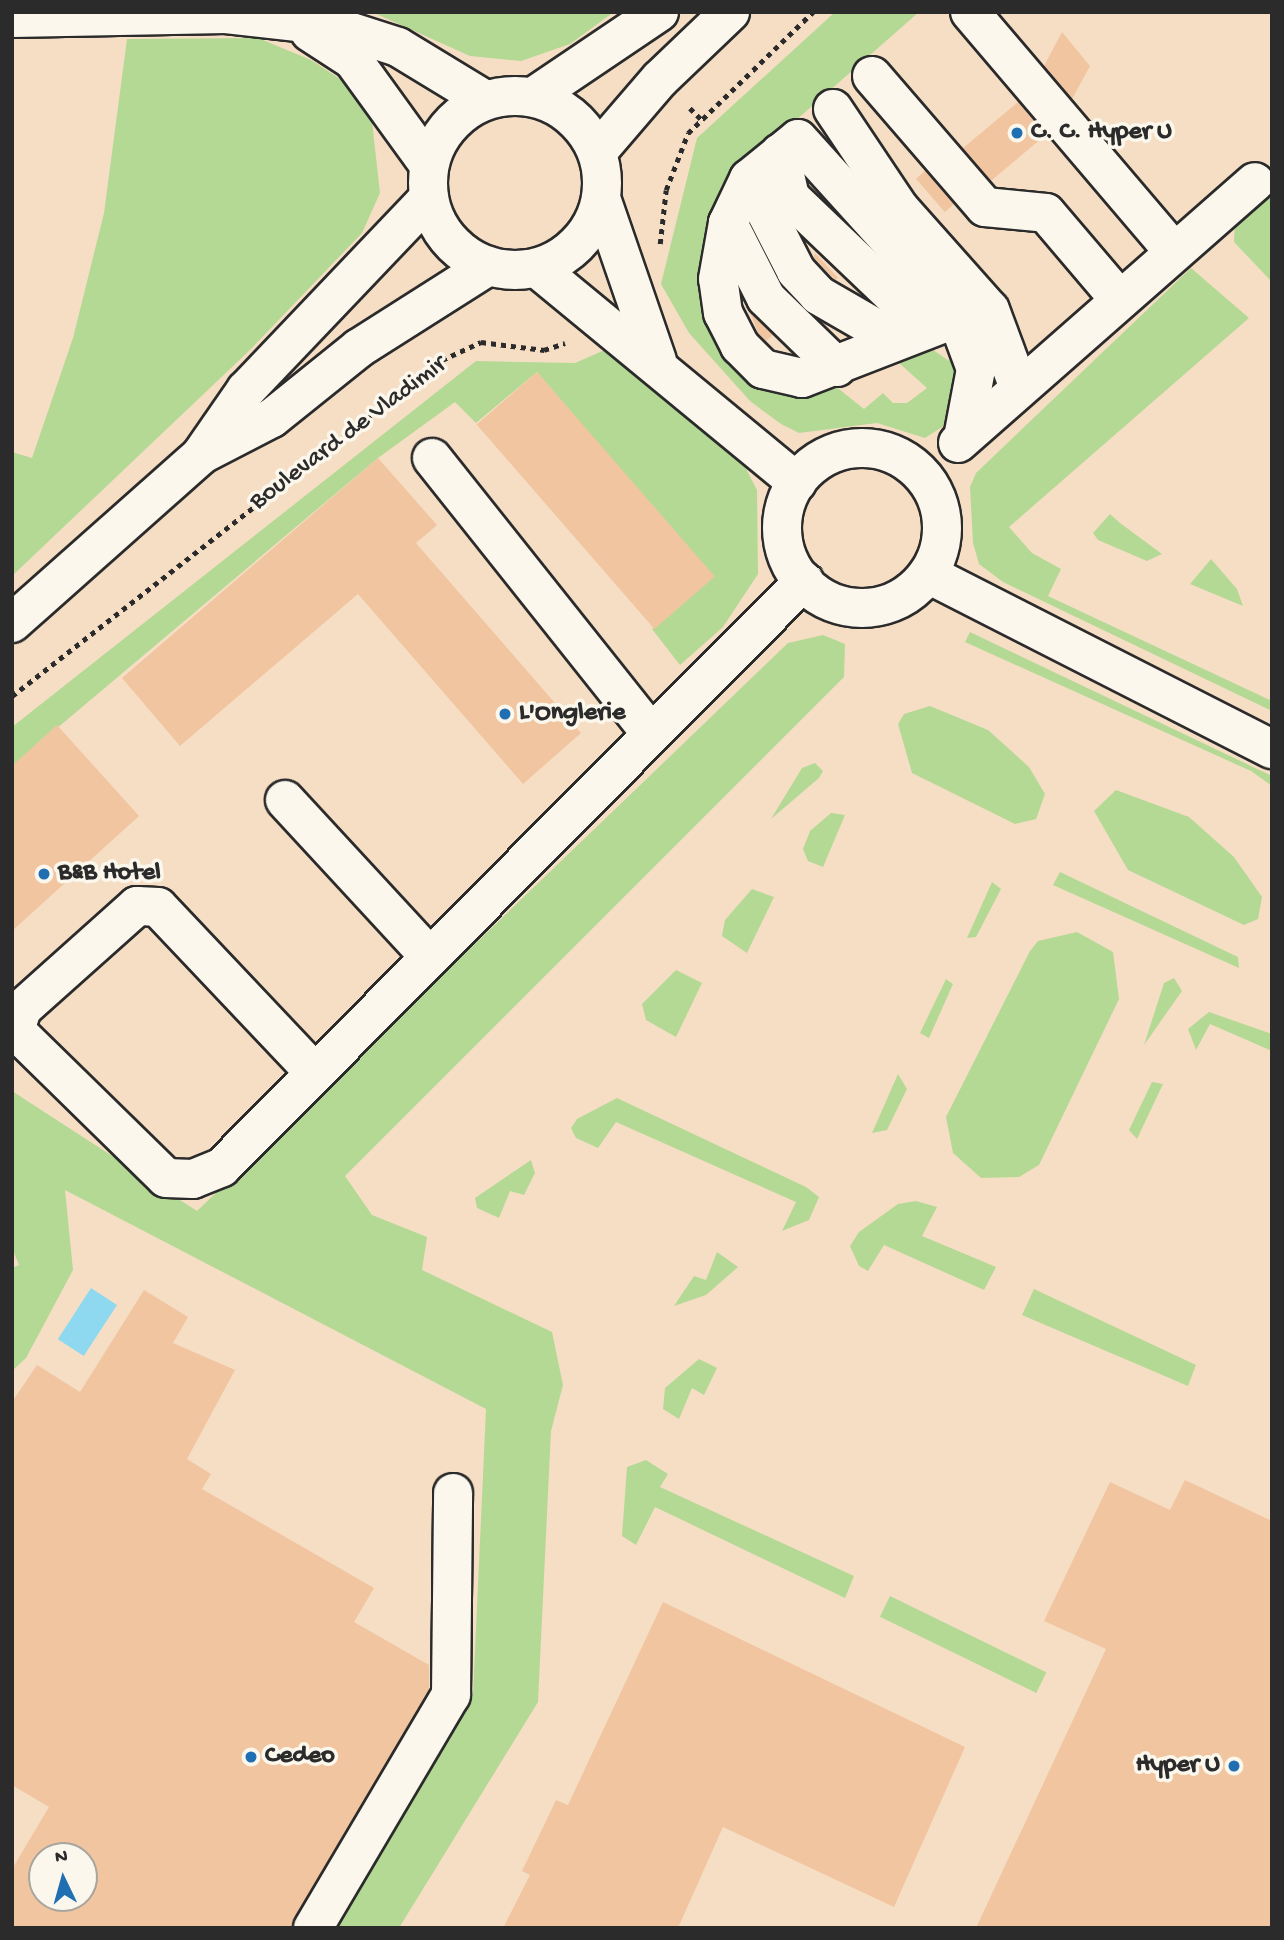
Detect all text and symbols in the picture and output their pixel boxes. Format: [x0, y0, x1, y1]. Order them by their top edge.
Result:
place label: C. C. Hyper U [1031, 117, 1172, 149]
marker: C. C. Hyper U [1009, 125, 1025, 141]
street label: Boulevard de Vladimir [244, 350, 454, 518]
place label: L'Onglerie [519, 698, 625, 730]
marker: L'Onglerie [497, 706, 513, 722]
place label: B&B Hotel [58, 858, 161, 890]
marker: B&B Hotel [36, 866, 52, 882]
place label: Cedeo [265, 1741, 335, 1773]
marker: Cedeo [243, 1749, 259, 1765]
place label: Hyper U [1136, 1750, 1220, 1782]
marker: Hyper U [1226, 1758, 1242, 1774]
north arrow [28, 1842, 98, 1912]
text: N [54, 1846, 68, 1870]

